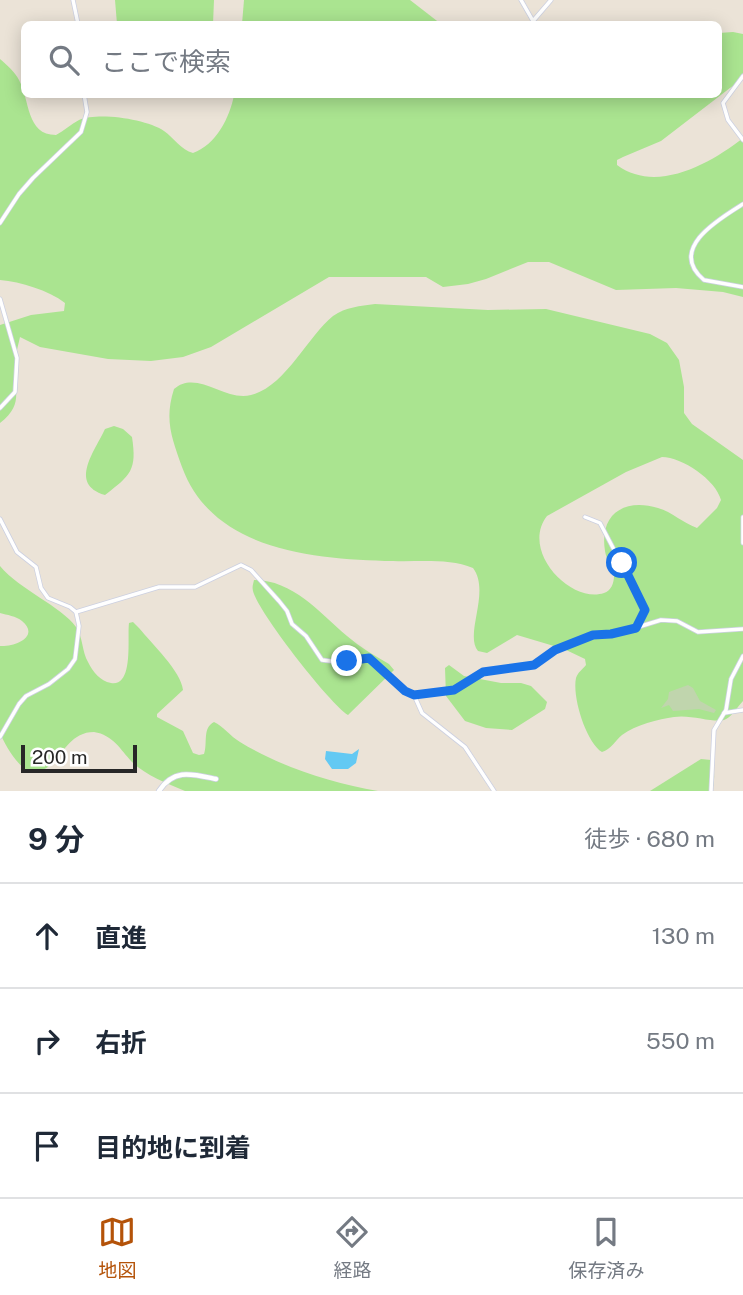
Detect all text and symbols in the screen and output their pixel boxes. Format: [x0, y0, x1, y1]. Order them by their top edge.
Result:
search box [21, 21, 722, 98]
icon: search [45, 41, 83, 79]
text: ここで検索 [101, 46, 231, 77]
route start [606, 547, 637, 578]
route end [331, 645, 362, 676]
scale bar [21, 742, 136, 774]
text: 200 m [32, 746, 88, 768]
text: 9 分 [28, 821, 85, 857]
text: 徒歩 · 680 m [584, 825, 715, 852]
icon: ahead [28, 917, 66, 955]
text: 直進 [95, 922, 147, 953]
text: 130 m [652, 922, 715, 949]
icon: right [28, 1022, 66, 1060]
text: 右折 [95, 1027, 147, 1058]
text: 550 m [646, 1027, 715, 1054]
icon: arrive [28, 1127, 66, 1165]
text: 目的地に到着 [95, 1132, 251, 1163]
tab: 地図 [98, 1213, 137, 1282]
tab: 経路 [333, 1213, 372, 1282]
tab: 保存済み [568, 1213, 645, 1282]

